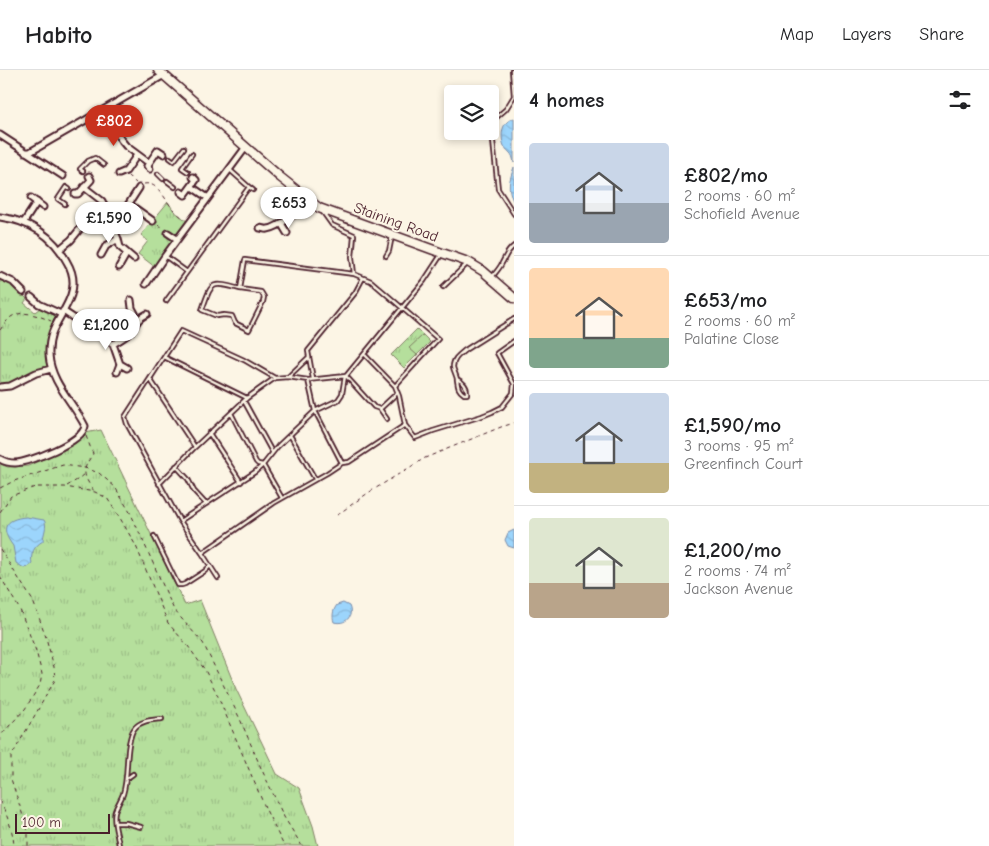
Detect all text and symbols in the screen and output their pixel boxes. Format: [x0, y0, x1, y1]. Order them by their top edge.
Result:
text: Habito [25, 21, 92, 49]
text: Map [780, 24, 814, 45]
text: Layers [842, 24, 891, 45]
text: Share [919, 24, 964, 45]
map controls [444, 85, 499, 140]
button: layers [444, 85, 499, 140]
icon: filters [946, 86, 974, 114]
text: 4 homes [529, 88, 604, 112]
pin: £802 [84, 104, 144, 147]
text: £802 [96, 112, 132, 130]
icon: home [569, 163, 629, 223]
text: £802/mo [684, 163, 768, 187]
pin: £653 [259, 186, 319, 229]
text: 2 rooms · 60 m² [684, 187, 795, 205]
text: £653 [271, 194, 307, 212]
street label: Staining Road [351, 198, 441, 246]
pin: £1,590 [68, 202, 150, 244]
text: Schofield Avenue [684, 205, 800, 223]
text: £1,590 [86, 209, 132, 227]
icon: home [569, 288, 629, 348]
text: £653/mo [684, 288, 767, 312]
pin: £1,200 [65, 308, 147, 351]
text: 2 rooms · 60 m² [684, 312, 795, 330]
text: £1,200 [83, 316, 129, 334]
text: Palatine Close [684, 330, 779, 348]
icon: home [569, 413, 629, 473]
text: £1,590/mo [684, 413, 781, 437]
text: 3 rooms · 95 m² [684, 437, 794, 455]
text: Greenfinch Court [684, 455, 802, 473]
icon: home [569, 538, 629, 598]
text: £1,200/mo [684, 538, 781, 562]
text: 2 rooms · 74 m² [684, 562, 791, 580]
text: Jackson Avenue [684, 580, 793, 598]
scale bar [15, 811, 110, 834]
text: 100 m [22, 814, 61, 831]

